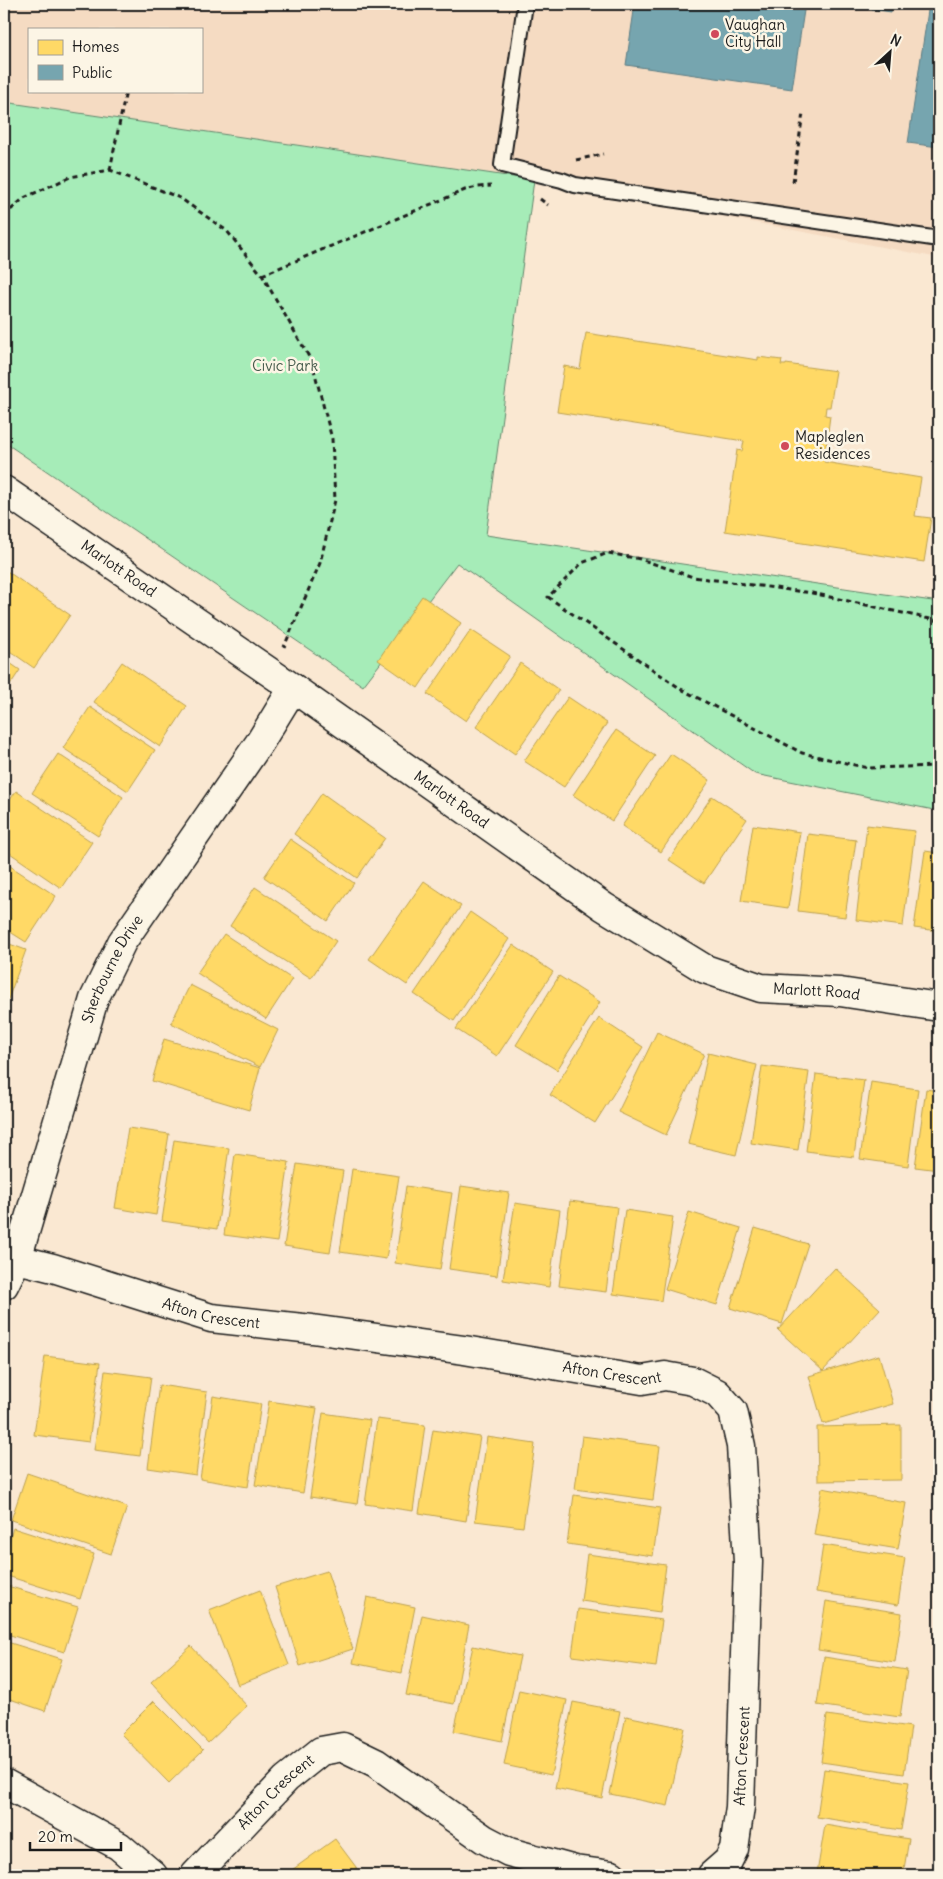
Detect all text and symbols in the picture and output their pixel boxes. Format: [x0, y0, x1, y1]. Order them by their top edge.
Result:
place label: Vaughan City Hall [725, 15, 786, 51]
legend [28, 28, 202, 92]
marker: Vaughan City Hall [709, 28, 721, 40]
north arrow [866, 28, 916, 78]
text: N [887, 30, 904, 51]
text: Homes [72, 37, 119, 56]
text: Public [72, 63, 113, 82]
park label: Civic Park [252, 356, 318, 375]
place label: Mapleglen Residences [795, 427, 870, 463]
marker: Mapleglen Residences [779, 440, 791, 452]
street label: Marlott Road [78, 536, 161, 601]
street label: Marlott Road [410, 766, 493, 832]
street label: Sherbourne Drive [77, 911, 147, 1025]
street label: Marlott Road [773, 979, 862, 1004]
street label: Afton Crescent [160, 1293, 261, 1332]
street label: Afton Crescent [561, 1357, 663, 1389]
street label: Afton Crescent [729, 1706, 754, 1806]
street label: Afton Crescent [233, 1750, 318, 1833]
scale bar [30, 1819, 121, 1851]
text: 20 m [38, 1827, 73, 1846]

